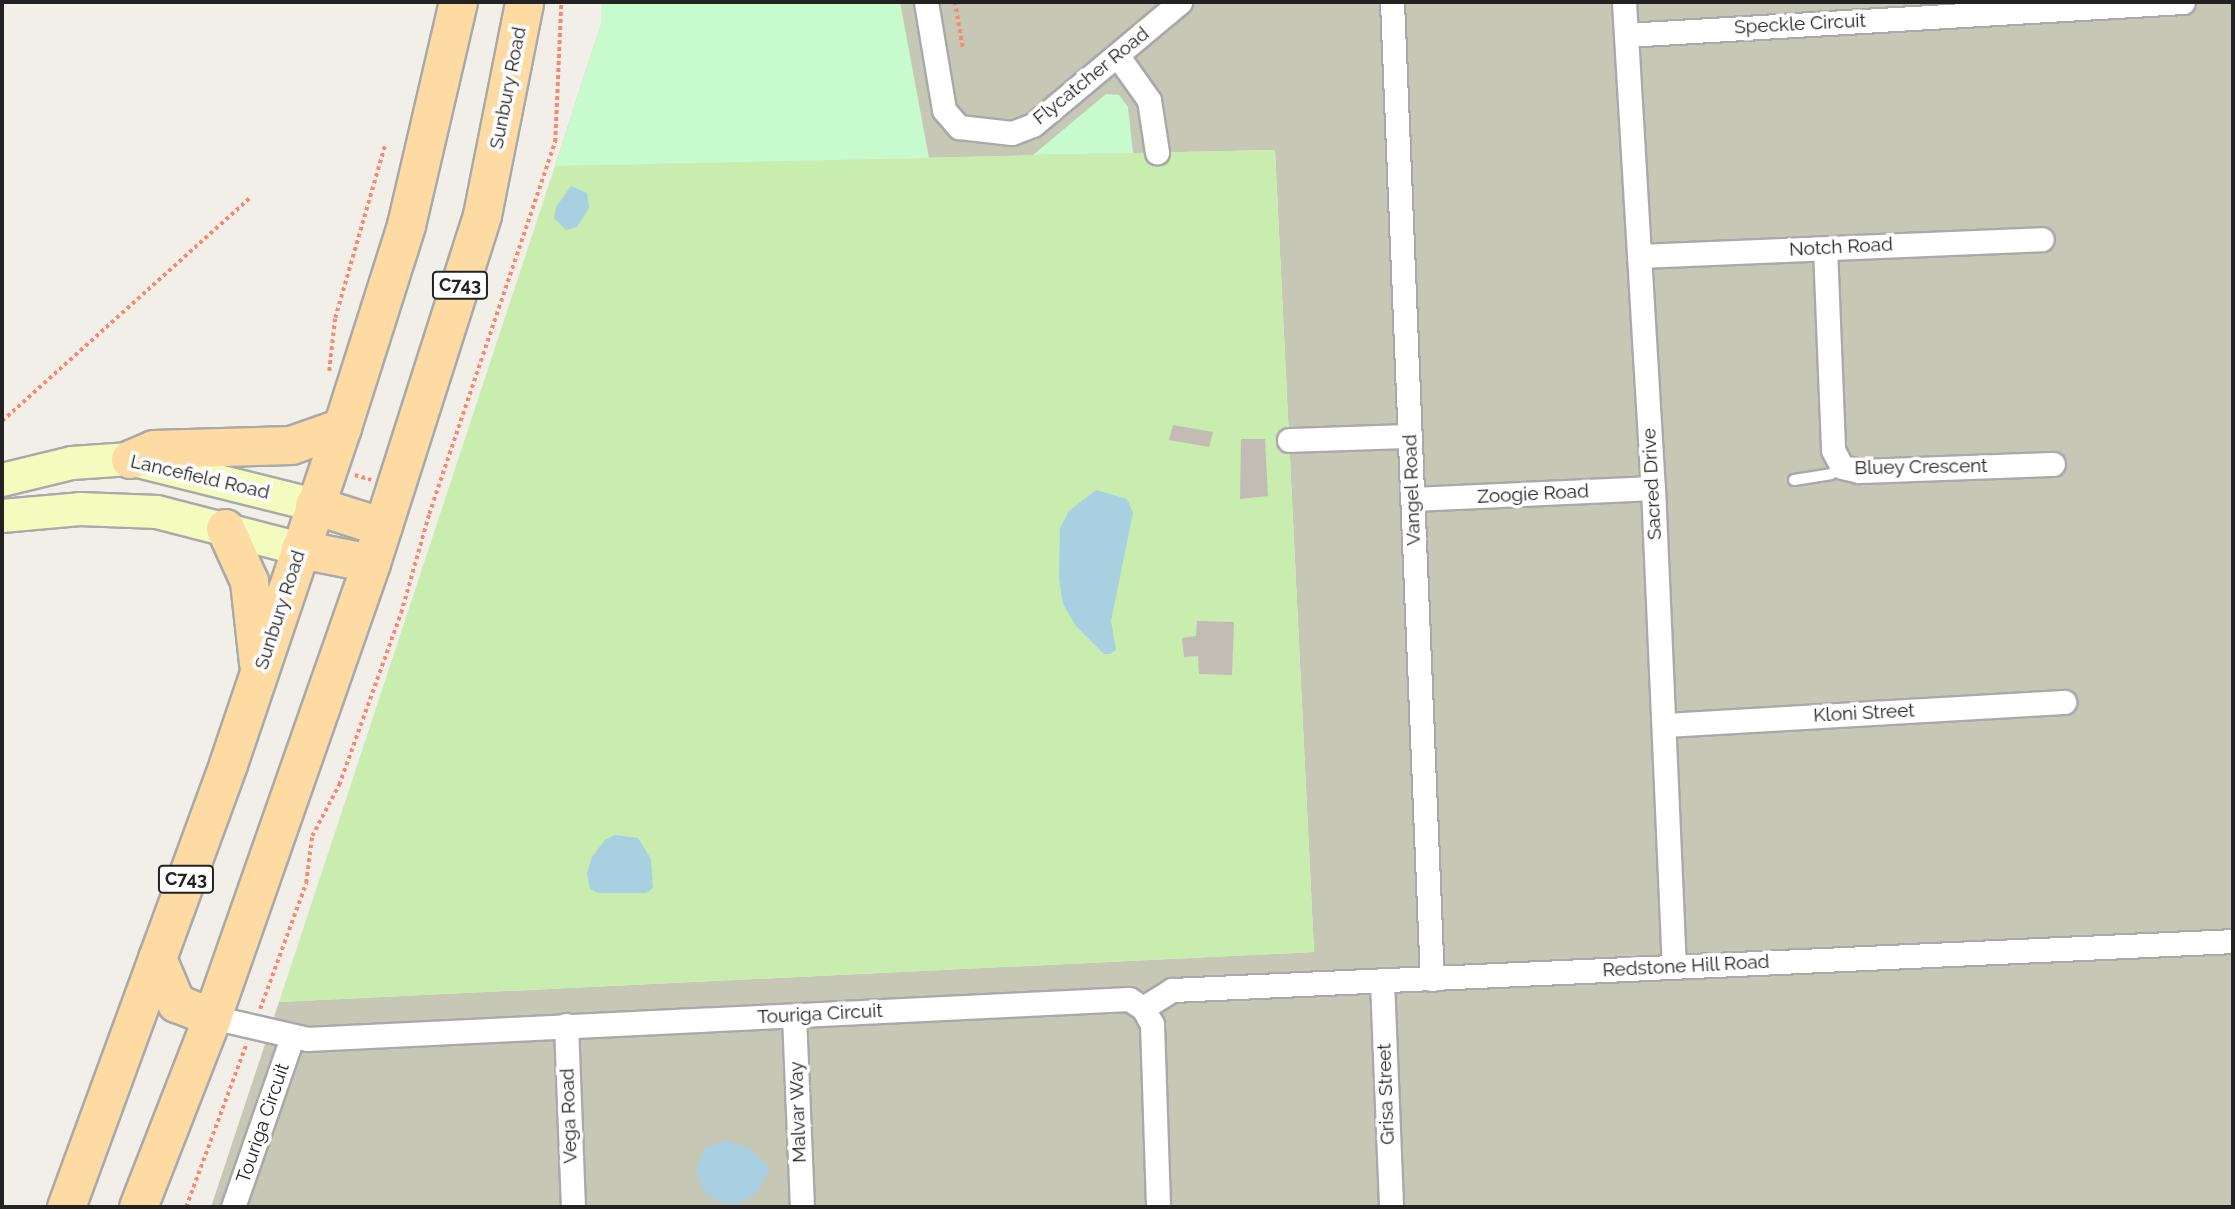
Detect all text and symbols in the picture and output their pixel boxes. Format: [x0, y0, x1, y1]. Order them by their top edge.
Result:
street label: Speckle Circuit [1734, 9, 1866, 39]
street label: Flycatcher Road [1028, 22, 1154, 130]
street label: Sunbury Road [485, 25, 531, 151]
street label: Notch Road [1789, 233, 1893, 261]
road number: C743 [430, 270, 490, 300]
street label: Sacred Drive [1638, 428, 1666, 540]
street label: Vangel Road [1399, 434, 1425, 546]
street label: Lancefield Road [128, 450, 272, 504]
street label: Bluey Crescent [1854, 454, 1988, 480]
street label: Zoogie Road [1477, 480, 1589, 508]
street label: Sunbury Road [250, 547, 310, 673]
street label: Kloni Street [1813, 699, 1915, 727]
road number: C743 [156, 864, 216, 894]
street label: Redstone Hill Road [1602, 950, 1770, 982]
street label: Touriga Circuit [757, 999, 883, 1029]
street label: Grisa Street [1373, 1043, 1399, 1145]
street label: Touriga Circuit [232, 1060, 294, 1186]
street label: Malvar Way [785, 1060, 811, 1164]
street label: Vega Road [556, 1068, 582, 1164]

